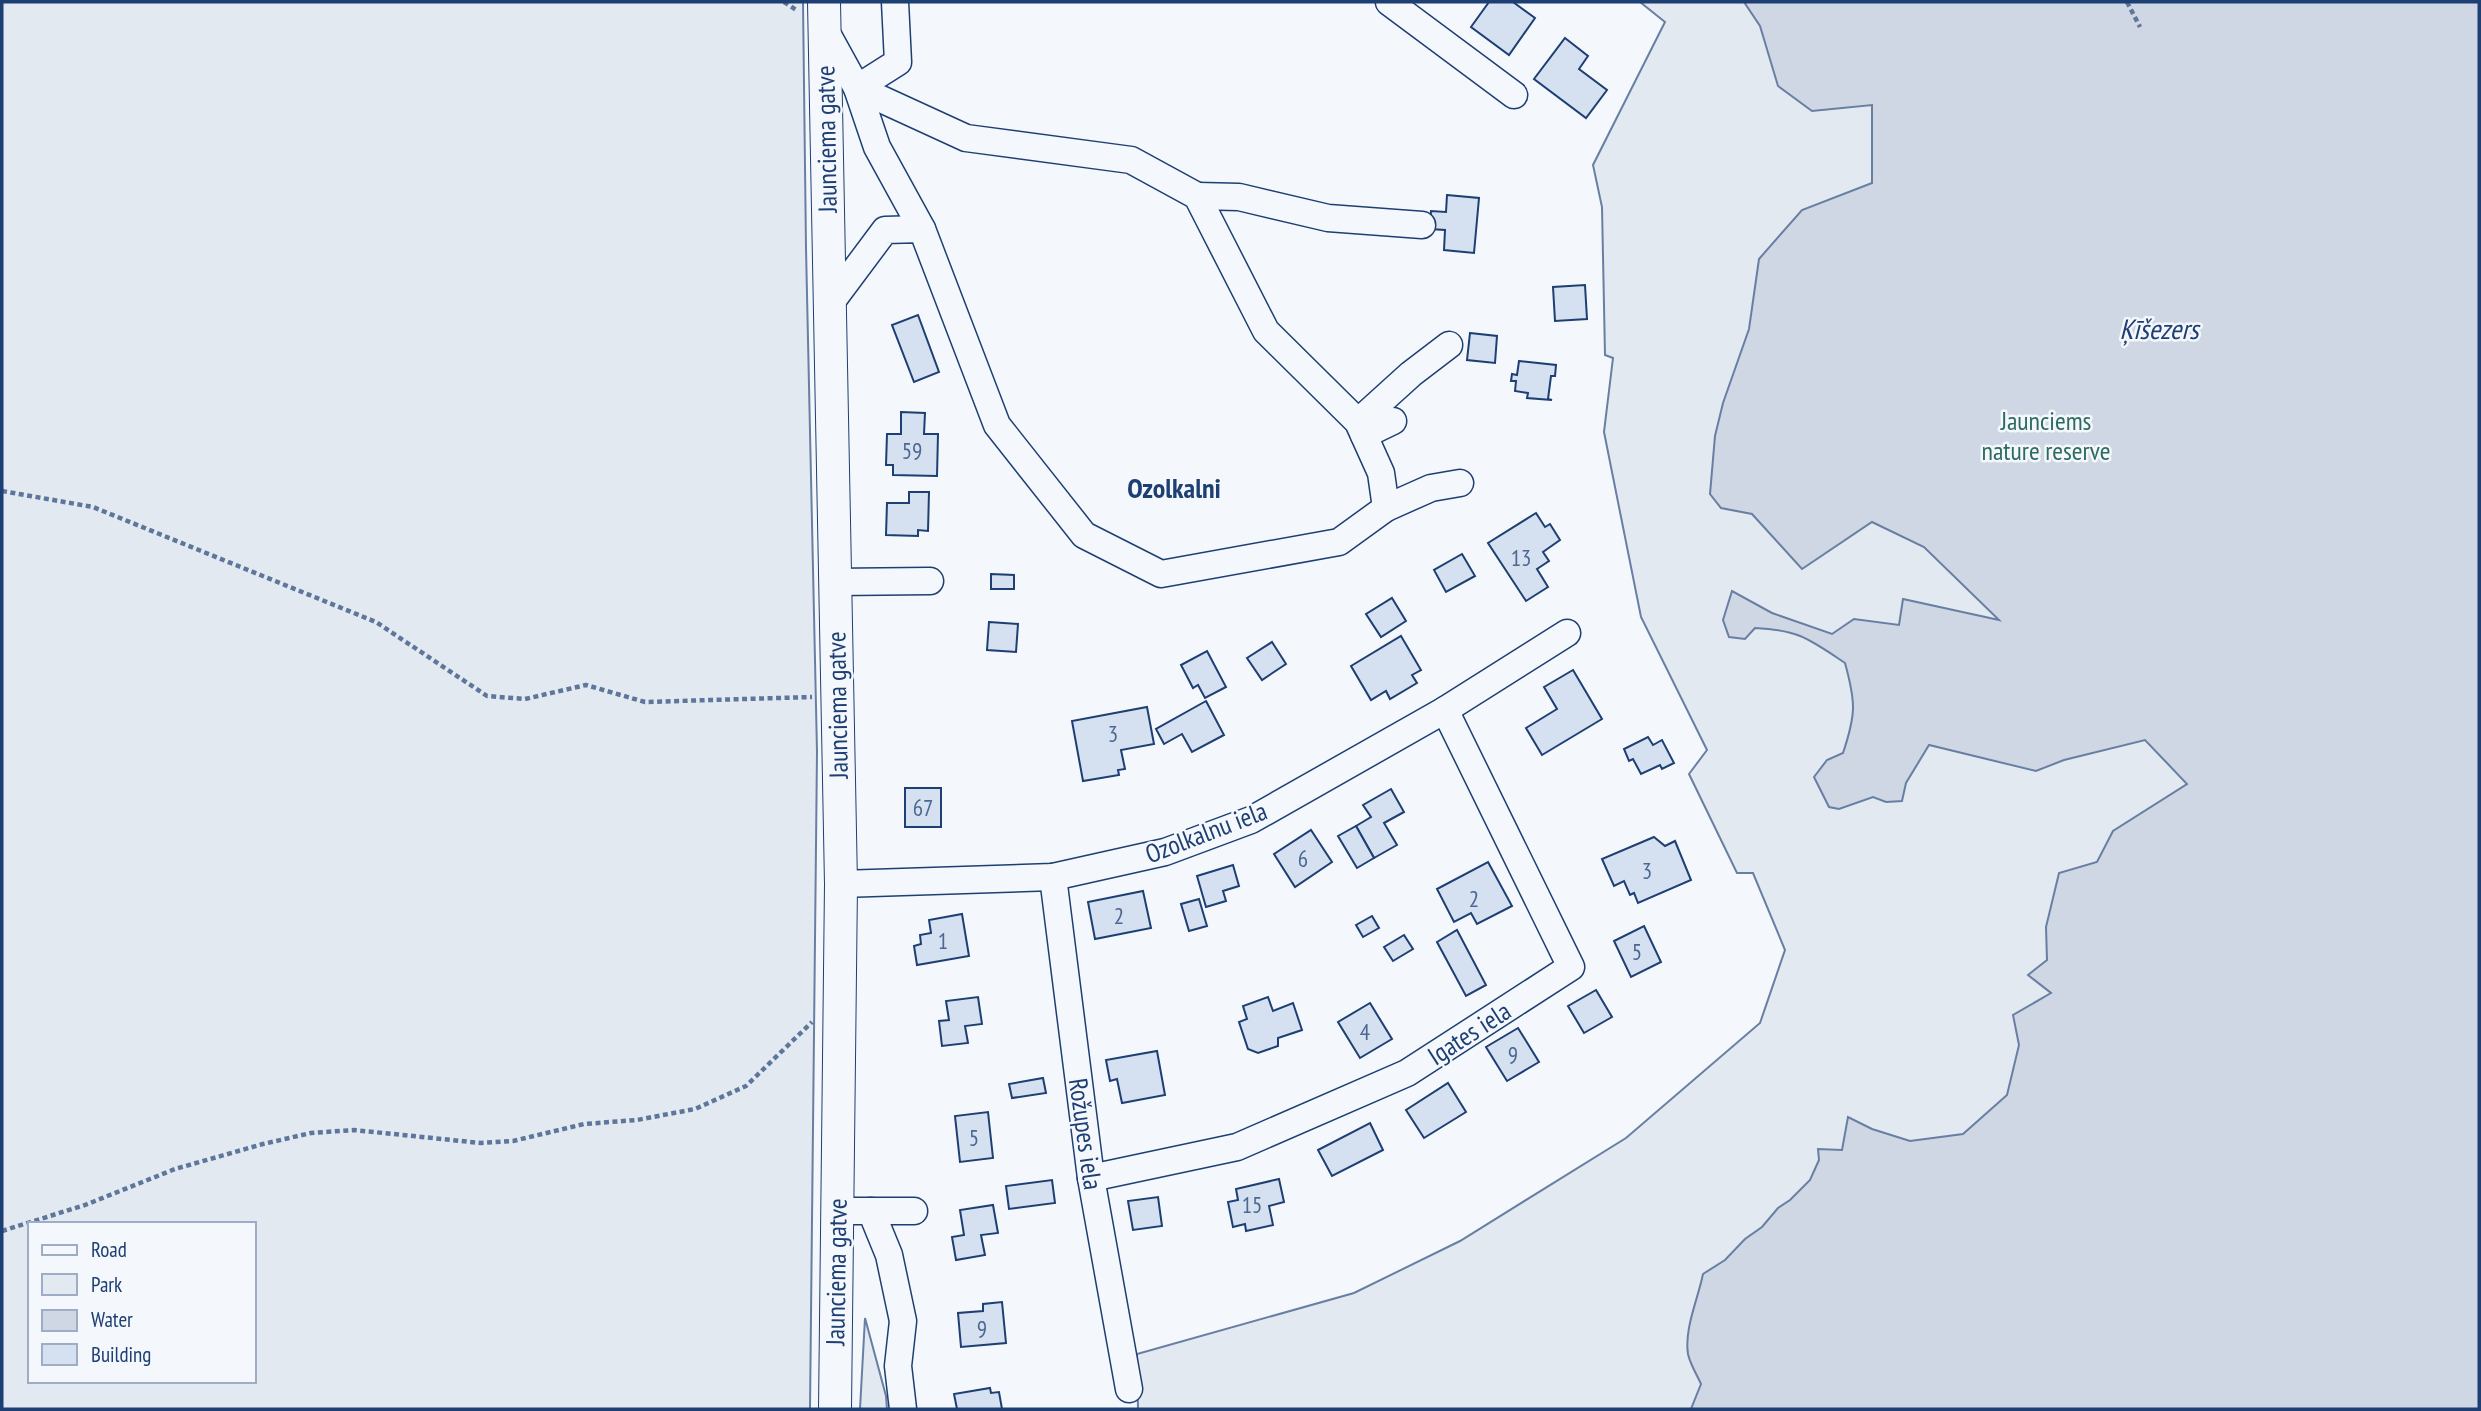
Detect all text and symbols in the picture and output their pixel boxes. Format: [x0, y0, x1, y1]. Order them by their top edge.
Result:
street label: Jaunciema gatve [808, 65, 844, 214]
water label: Ķīšezers [2119, 310, 2201, 347]
park label: Jaunciems nature reserve [1982, 404, 2110, 467]
house number: 59 [902, 436, 922, 465]
district label: Ozolkalni [1127, 469, 1221, 506]
house number: 13 [1511, 543, 1531, 572]
street label: Jaunciema gatve [819, 631, 855, 780]
house number: 3 [1108, 719, 1118, 748]
house number: 67 [913, 793, 933, 822]
street label: Ozolkalnu iela [1140, 794, 1272, 870]
house number: 6 [1298, 844, 1308, 873]
house number: 3 [1642, 856, 1652, 885]
house number: 2 [1469, 884, 1479, 913]
house number: 2 [1114, 901, 1124, 930]
house number: 1 [938, 926, 948, 955]
house number: 5 [1632, 937, 1642, 966]
street label: Igates iela [1421, 994, 1517, 1072]
house number: 4 [1360, 1017, 1370, 1046]
house number: 9 [1508, 1040, 1518, 1069]
street label: Rožupes iela [1062, 1076, 1110, 1192]
house number: 5 [969, 1123, 979, 1152]
house number: 15 [1242, 1190, 1262, 1219]
street label: Jaunciema gatve [818, 1198, 854, 1347]
legend [28, 1222, 256, 1383]
text: Road [91, 1236, 127, 1263]
text: Park [91, 1271, 122, 1298]
text: Water [91, 1306, 133, 1333]
house number: 9 [977, 1314, 987, 1343]
text: Building [91, 1341, 151, 1368]

